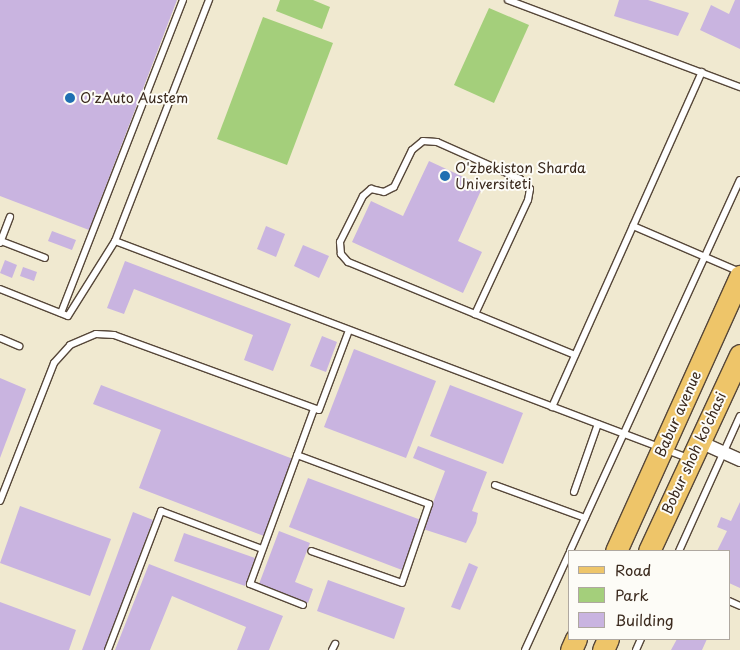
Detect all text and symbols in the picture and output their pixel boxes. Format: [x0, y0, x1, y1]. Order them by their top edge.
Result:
place label: O'zAuto Austem [80, 90, 190, 106]
marker: O'zAuto Austem [64, 92, 76, 104]
place label: O'zbekiston Sharda Universiteti [455, 160, 586, 192]
marker: O'zbekiston Sharda Universiteti [439, 170, 451, 182]
street label: Babur avenue [652, 369, 704, 459]
street label: Bobur shoh ko'chasi [658, 389, 730, 517]
legend [568, 550, 730, 640]
text: Road [615, 558, 651, 581]
text: Park [615, 583, 649, 606]
text: Building [615, 608, 674, 631]

